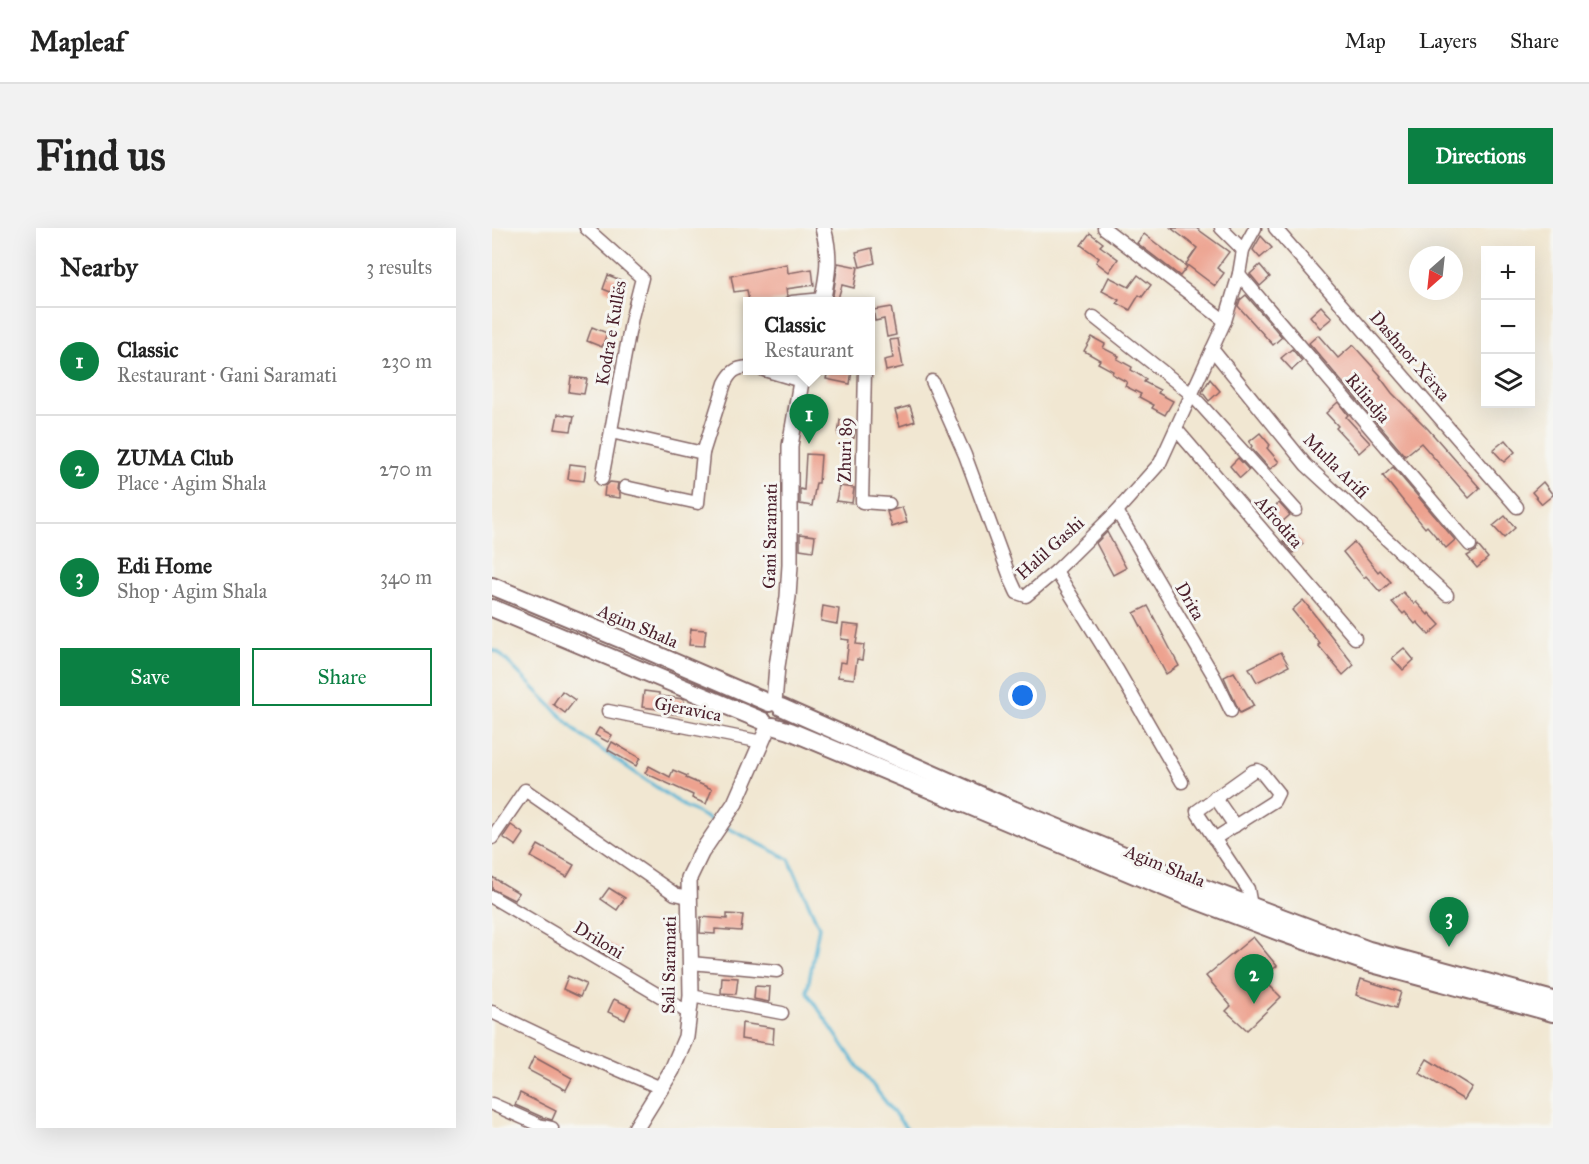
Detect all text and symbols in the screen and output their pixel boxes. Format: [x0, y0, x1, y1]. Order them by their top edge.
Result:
text: Mapleaf [30, 24, 125, 59]
text: Map [1345, 28, 1386, 54]
text: Layers [1419, 28, 1477, 54]
text: Share [1510, 28, 1559, 54]
button: Directions [1408, 128, 1553, 184]
text: Find us [36, 130, 166, 182]
north arrow [1409, 246, 1463, 300]
map controls [1481, 246, 1535, 408]
button: + [1481, 246, 1535, 300]
text: Nearby [60, 251, 138, 283]
text: 3 results [366, 255, 432, 279]
street label: Kodra e Kullës [591, 279, 631, 387]
popup [743, 297, 875, 375]
button: − [1481, 300, 1535, 354]
street label: Dashnor Xërxa [1365, 307, 1455, 406]
text: Classic [764, 311, 826, 338]
text: Classic [117, 336, 179, 363]
text: Restaurant [764, 338, 854, 362]
text: 1 [76, 349, 83, 373]
text: 230 m [381, 349, 432, 373]
button: layers [1481, 354, 1535, 408]
text: Restaurant · Gani Saramati [117, 363, 337, 387]
street label: Rilindja [1341, 369, 1395, 428]
pin: 1 [790, 394, 828, 444]
street label: Zhuri 89 [833, 417, 857, 483]
street label: Mulla Arifi [1299, 429, 1374, 504]
text: ZUMA Club [117, 444, 233, 471]
text: 2 [75, 457, 84, 481]
text: 270 m [379, 457, 432, 481]
text: Place · Agim Shala [117, 471, 266, 495]
street label: Gani Saramati [758, 483, 782, 589]
street label: Afrodita [1250, 491, 1308, 553]
street label: Halil Gashi [1011, 512, 1089, 584]
text: Edi Home [117, 552, 212, 579]
text: 3 [76, 565, 84, 589]
text: 340 m [380, 565, 432, 589]
street label: Drita [1171, 578, 1210, 624]
text: Shop · Agim Shala [117, 579, 267, 603]
street label: Agim Shala [593, 599, 682, 654]
button: Save [60, 648, 240, 706]
button: Share [252, 648, 432, 706]
your location [1008, 681, 1037, 710]
street label: Gjeravica [653, 692, 724, 726]
street label: Agim Shala [1120, 840, 1209, 893]
pin: 3 [1430, 898, 1468, 947]
street label: Sali Saramati [657, 916, 681, 1014]
street label: Driloni [570, 917, 628, 964]
pin: 2 [1234, 954, 1274, 1004]

